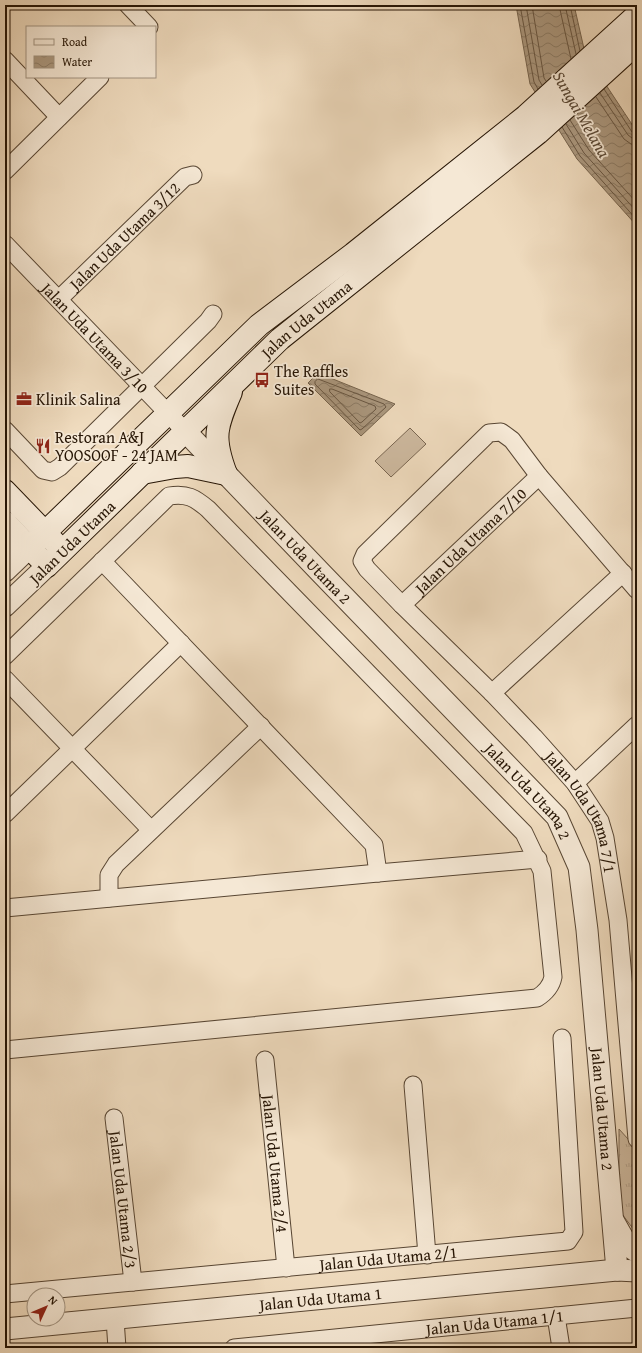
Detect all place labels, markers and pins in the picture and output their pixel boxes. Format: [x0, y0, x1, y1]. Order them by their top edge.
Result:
place label: The Raffles Suites [274, 359, 348, 401]
bus stop icon: The Raffles Suites [253, 371, 271, 389]
place label: Klinik Salina [36, 387, 121, 411]
office icon: Klinik Salina [15, 390, 33, 408]
place label: Restoran A&J YOOSOOF - 24 JAM [55, 425, 178, 467]
restaurant icon: Restoran A&J YOOSOOF - 24 JAM [34, 437, 52, 455]

